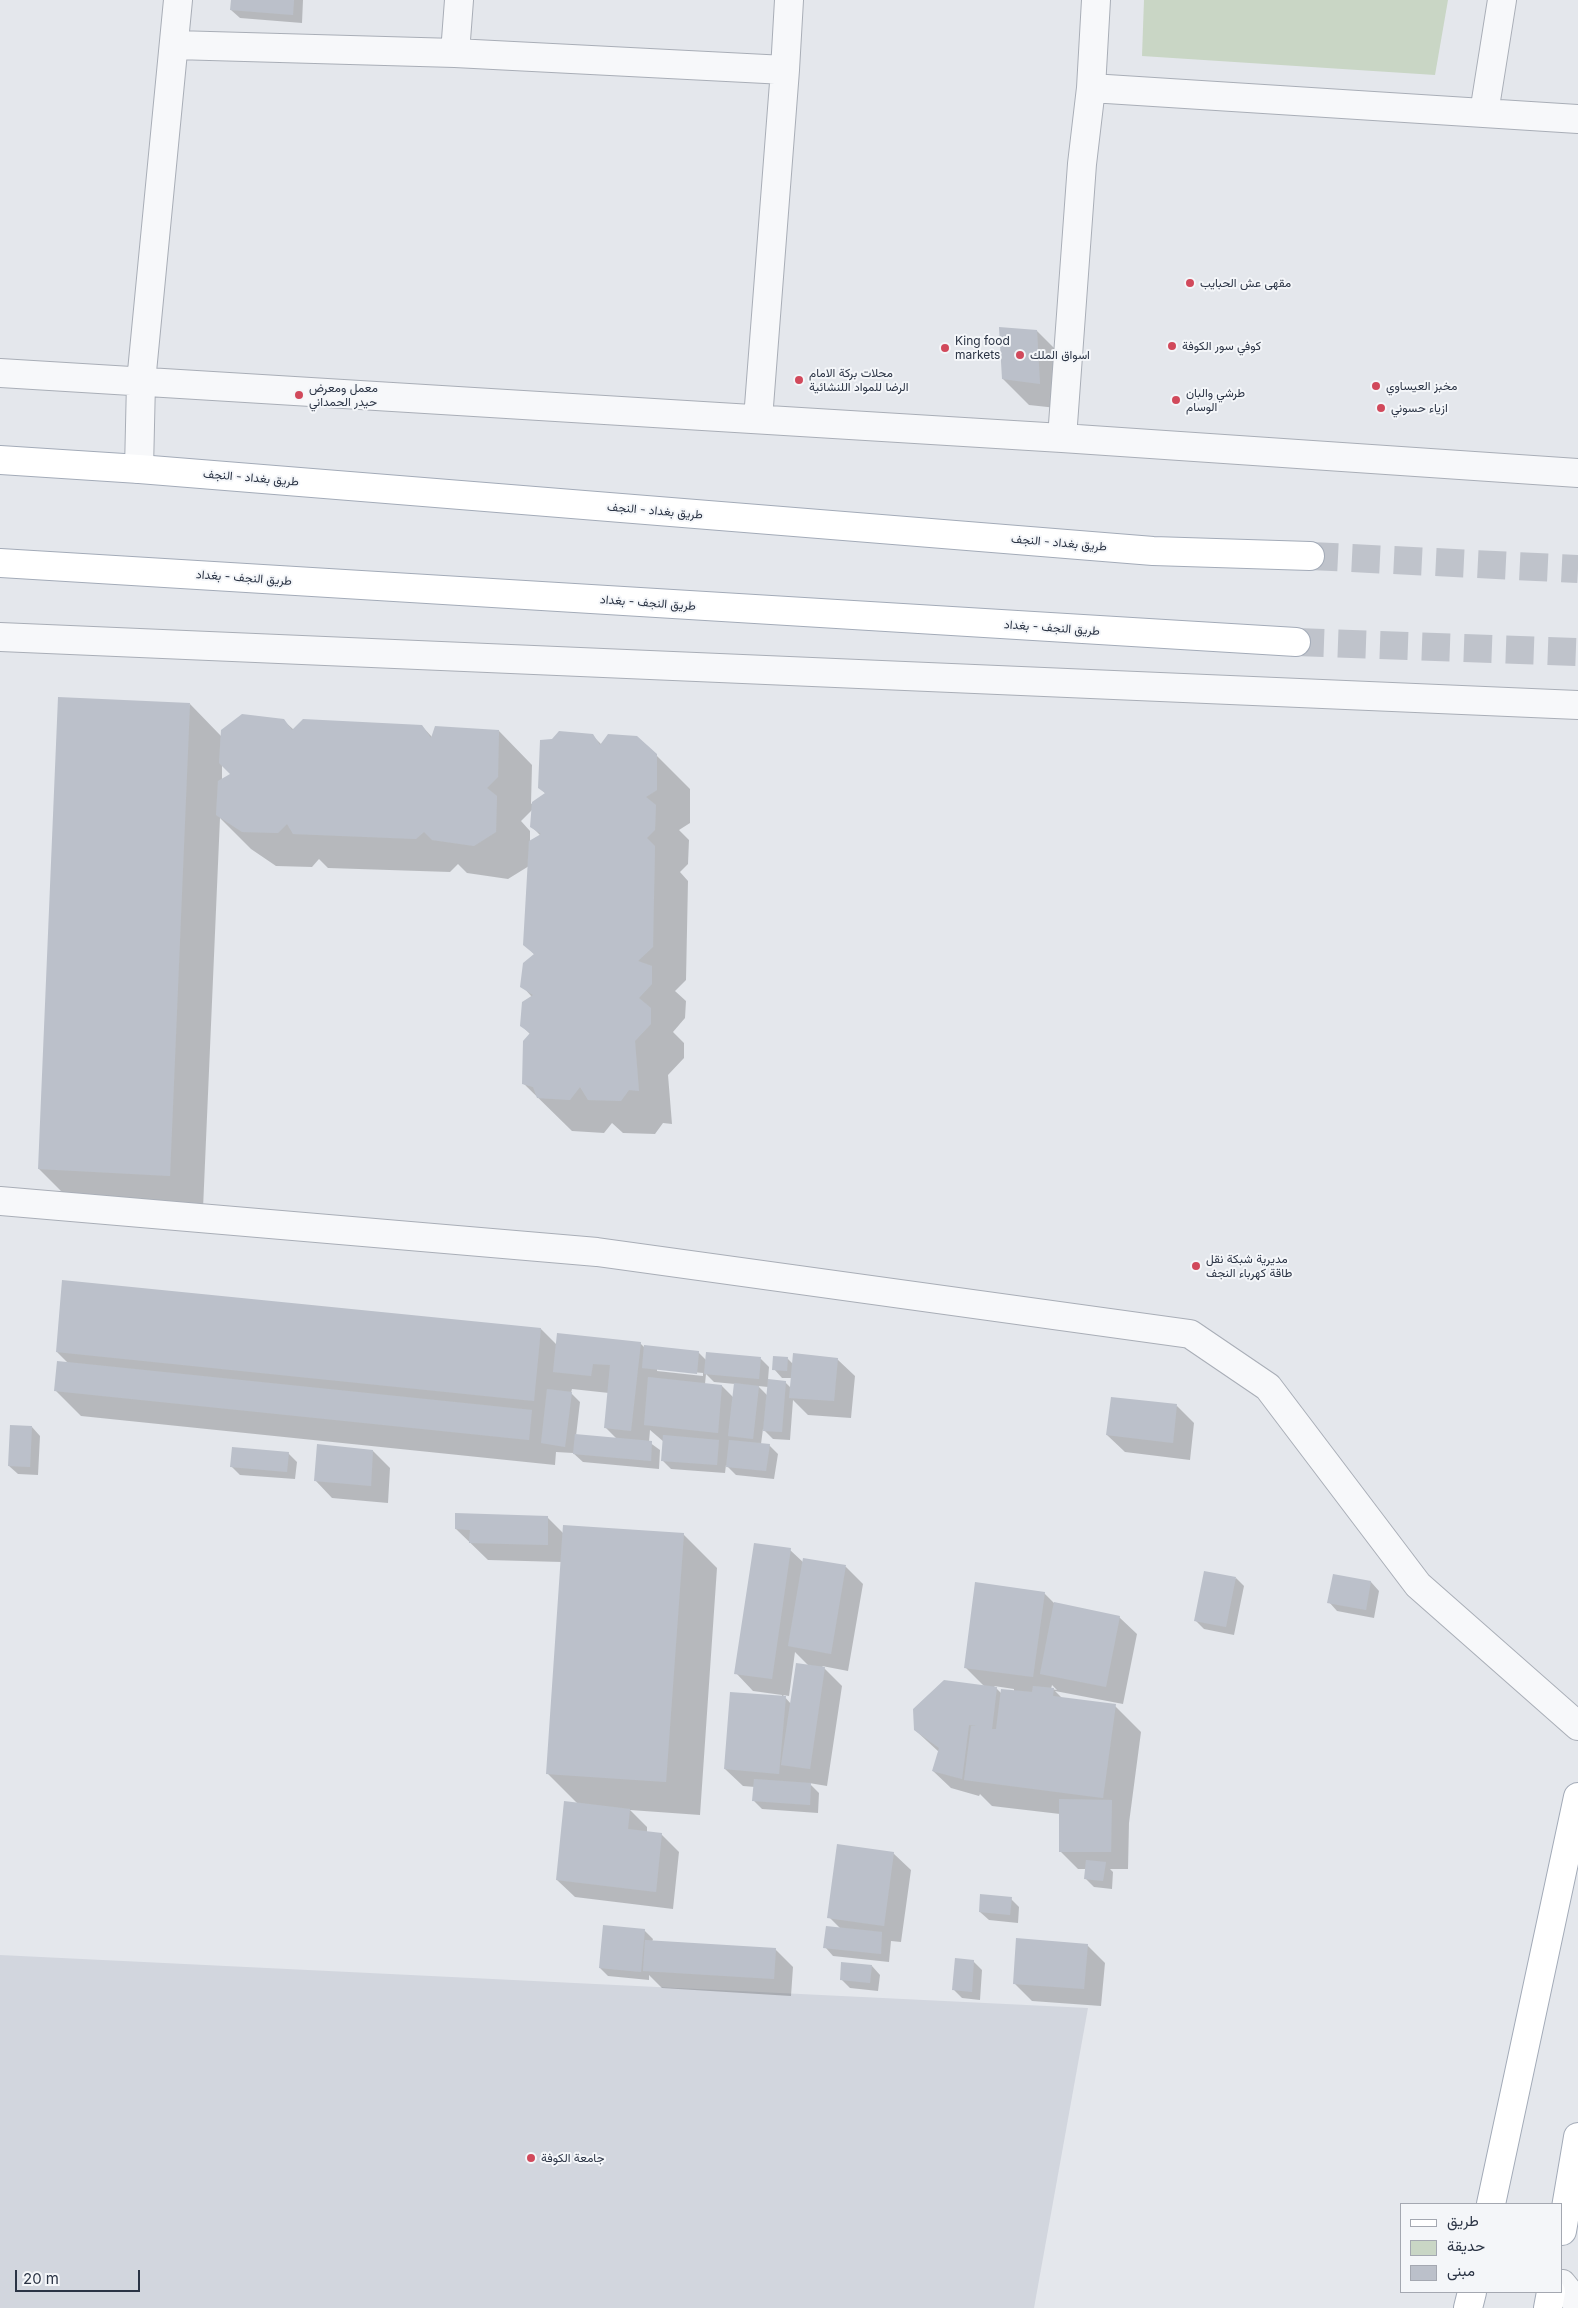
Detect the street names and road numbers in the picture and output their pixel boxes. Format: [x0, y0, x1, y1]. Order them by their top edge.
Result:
street label: طريق بغداد - النجف [203, 467, 299, 489]
street label: طريق بغداد - النجف [607, 500, 703, 522]
street label: طريق بغداد - النجف [1011, 532, 1107, 554]
street label: طريق النجف - بغداد [196, 567, 292, 589]
street label: طريق النجف - بغداد [600, 592, 696, 614]
street label: طريق النجف - بغداد [1004, 617, 1100, 639]

